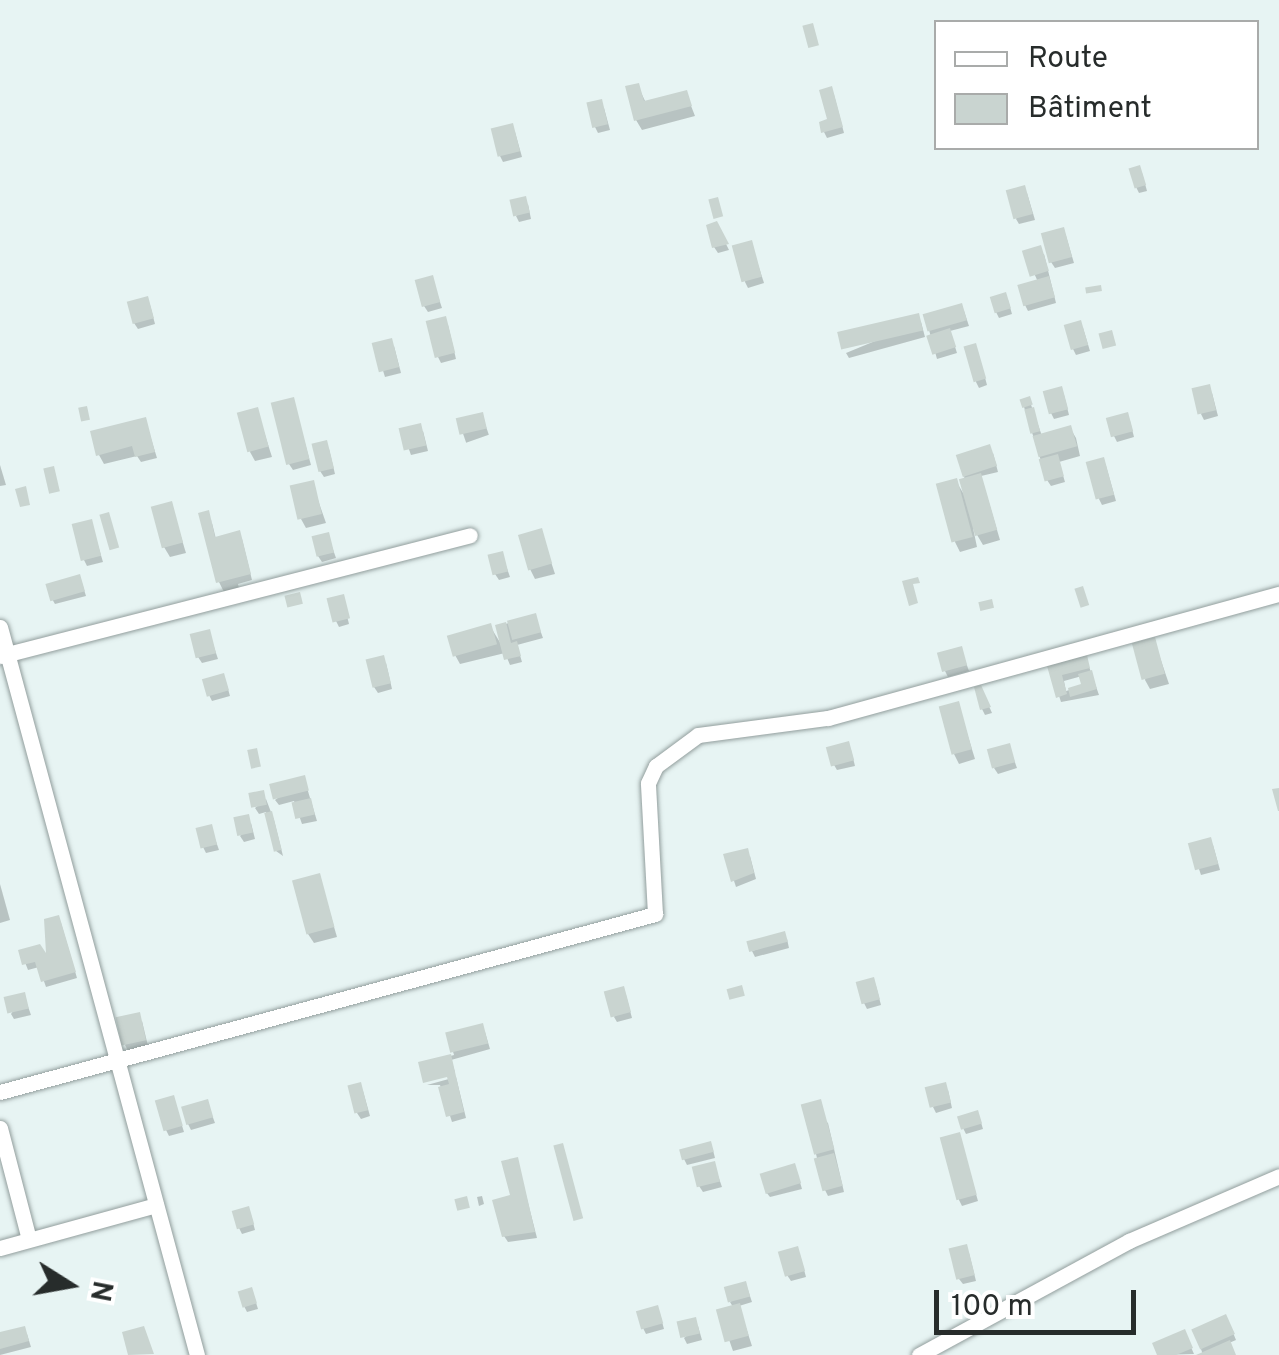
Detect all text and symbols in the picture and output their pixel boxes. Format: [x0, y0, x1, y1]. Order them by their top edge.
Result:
legend [934, 20, 1259, 150]
text: Route [1028, 41, 1108, 78]
text: Bâtiment [1028, 91, 1152, 128]
north arrow [20, 1235, 120, 1335]
scale bar [939, 1270, 1142, 1332]
text: N [80, 1277, 119, 1304]
text: 100 m [951, 1289, 1033, 1326]

